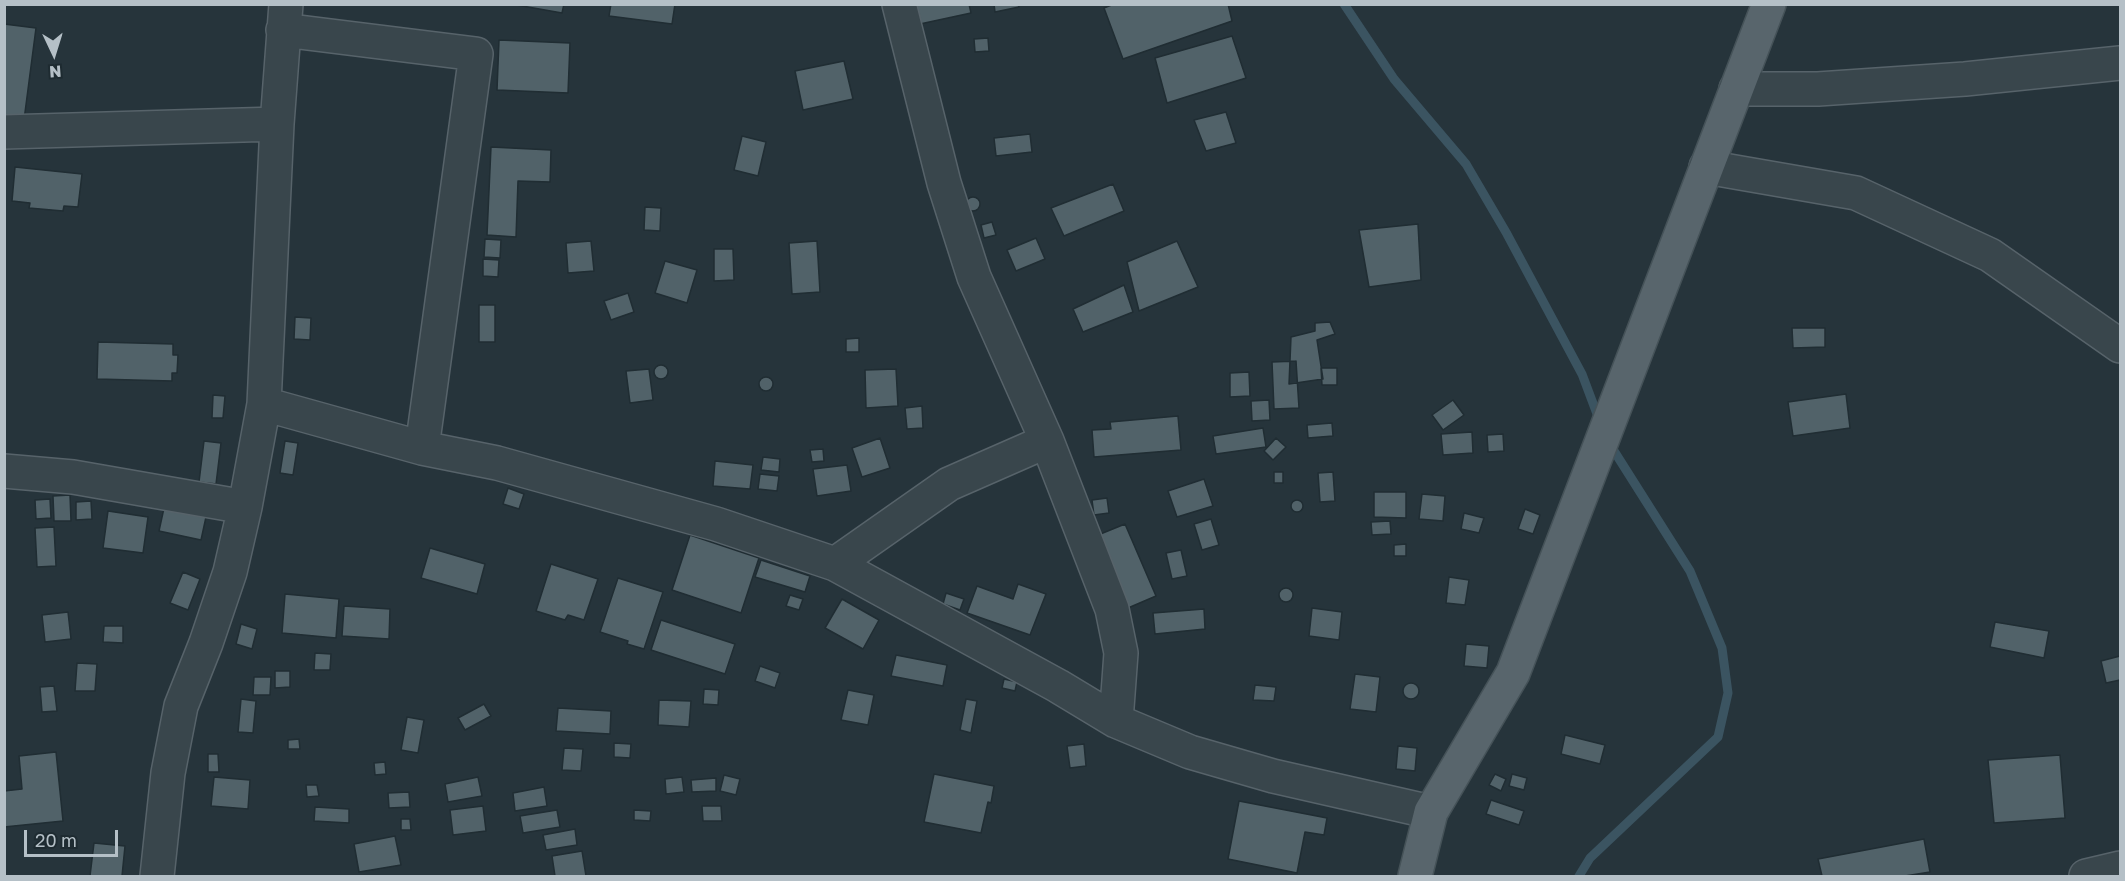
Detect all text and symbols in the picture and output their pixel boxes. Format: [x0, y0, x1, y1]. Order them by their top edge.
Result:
north arrow [24, 24, 84, 84]
text: N [48, 62, 62, 82]
scale bar [27, 818, 122, 856]
text: 20 m [35, 829, 77, 851]

